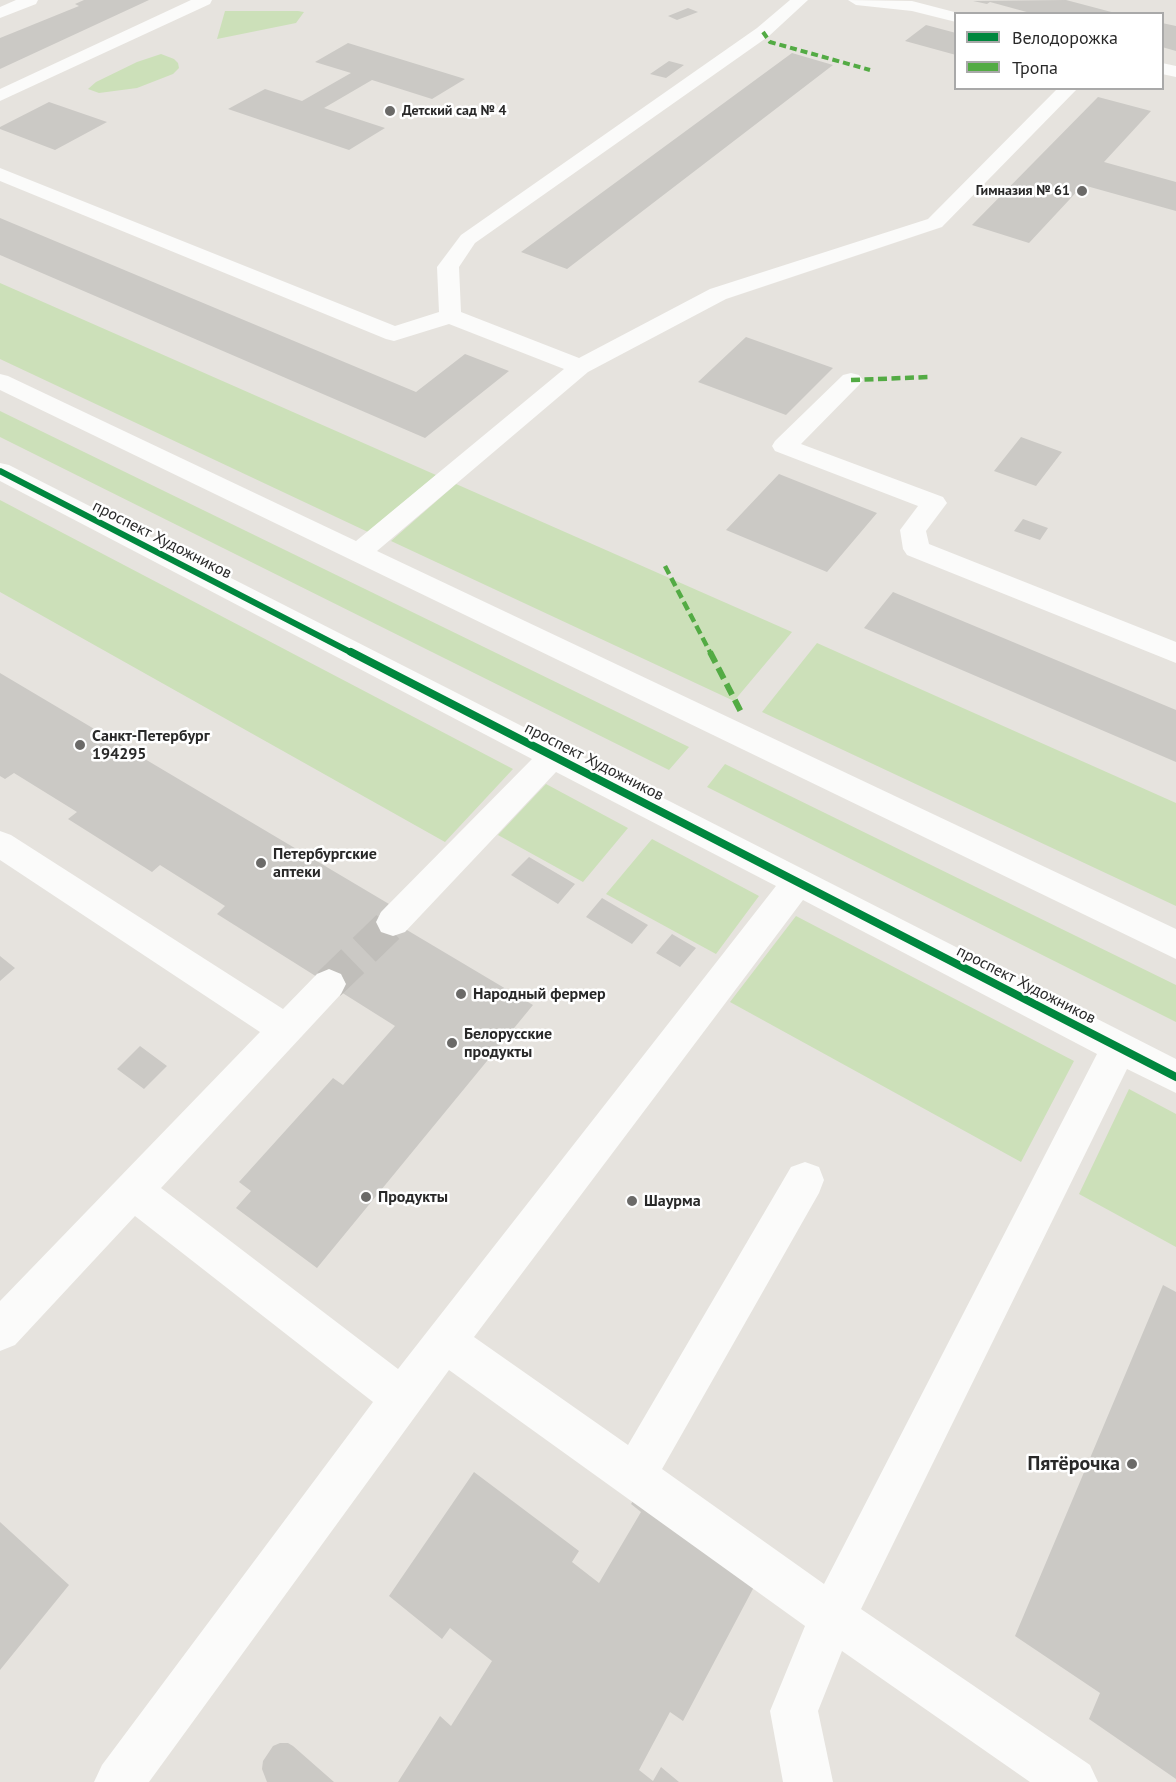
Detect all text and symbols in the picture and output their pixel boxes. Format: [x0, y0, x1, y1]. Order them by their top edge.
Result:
legend [954, 12, 1164, 90]
text: Велодорожка [1012, 26, 1118, 49]
text: Тропа [1012, 56, 1058, 79]
place label: Детский сад № 4 [402, 103, 506, 119]
marker: Детский сад № 4 [383, 104, 397, 118]
place label: Гимназия № 61 [976, 183, 1070, 199]
marker: Гимназия № 61 [1075, 184, 1089, 198]
street label: проспект Художников [89, 497, 235, 583]
street label: проспект Художников [521, 719, 667, 805]
place label: Санкт-Петербург 194295 [92, 726, 210, 764]
marker: Санкт-Петербург 194295 [73, 738, 87, 752]
place label: Петербургские аптеки [273, 844, 377, 882]
marker: Петербургские аптеки [254, 856, 268, 870]
street label: проспект Художников [953, 942, 1099, 1028]
place label: Народный фермер [473, 984, 606, 1004]
marker: Народный фермер [454, 987, 468, 1001]
place label: Белорусские продукты [464, 1024, 552, 1062]
marker: Белорусские продукты [445, 1036, 459, 1050]
place label: Продукты [378, 1187, 448, 1207]
marker: Продукты [359, 1190, 373, 1204]
place label: Шаурма [644, 1191, 701, 1211]
marker: Шаурма [625, 1194, 639, 1208]
place label: Пятёрочка [1027, 1452, 1120, 1476]
marker: Пятёрочка [1125, 1457, 1139, 1471]

